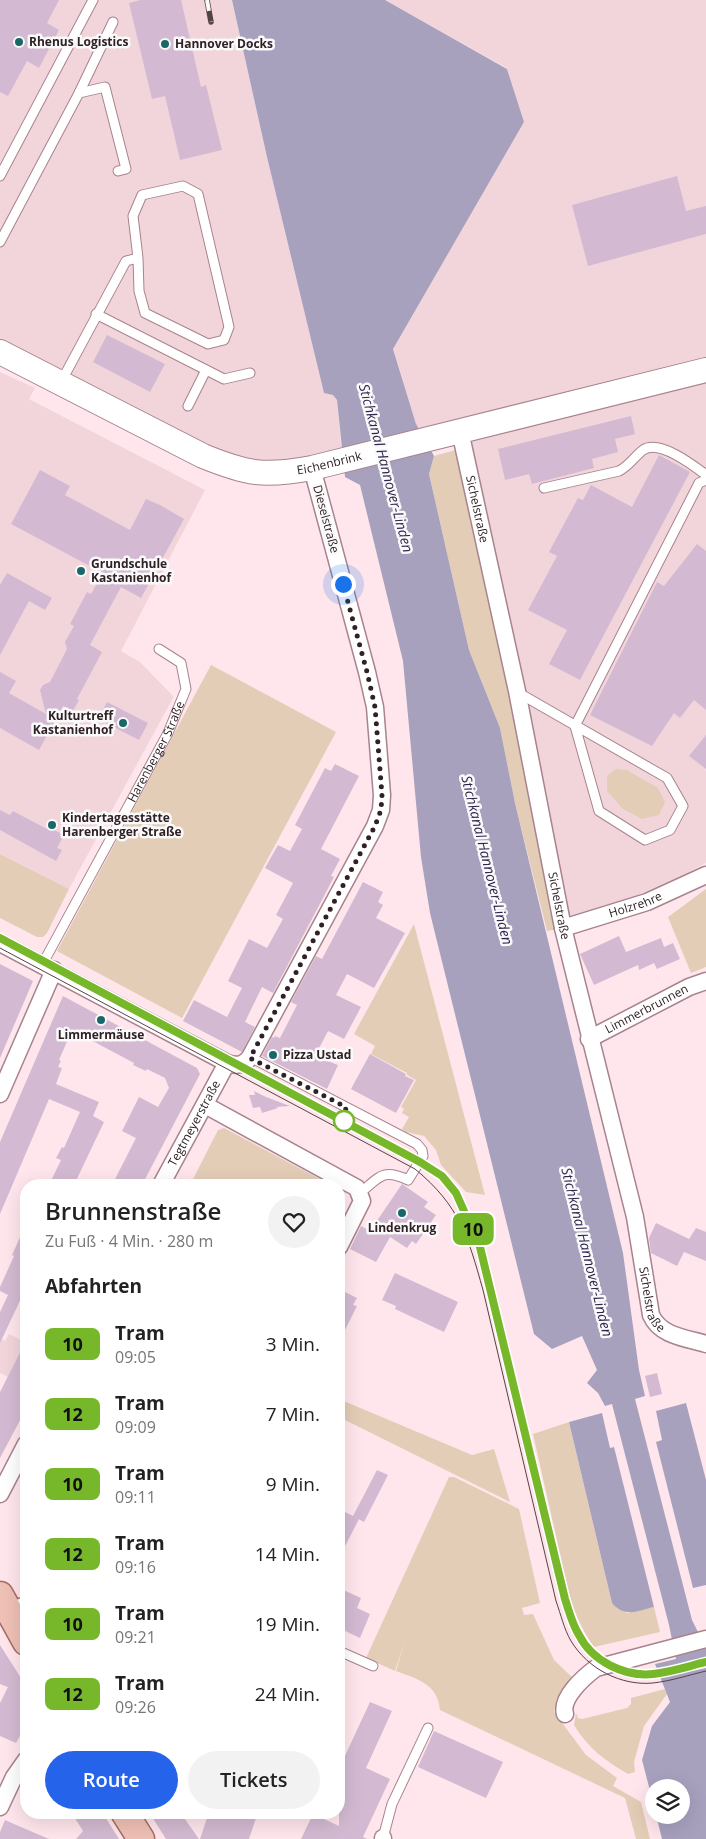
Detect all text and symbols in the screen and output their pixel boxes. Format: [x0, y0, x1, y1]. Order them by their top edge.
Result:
place label: Rhenus Logistics [29, 33, 128, 50]
place label: Hannover Docks [175, 35, 273, 52]
marker: Rhenus Logistics [13, 36, 25, 48]
marker: Hannover Docks [159, 38, 171, 50]
water label: Stichkanal Hannover-Linden [355, 381, 418, 554]
street label: Eichenbrink [296, 447, 364, 478]
street label: Sichelstraße [462, 474, 493, 544]
street label: Dieselstraße [309, 483, 344, 555]
place label: Grundschule Kastanienhof [91, 555, 172, 586]
marker: Grundschule Kastanienhof [75, 565, 87, 577]
your location [331, 572, 356, 597]
street label: Harenberger Straße [123, 698, 188, 805]
place label: Kulturtreff Kastanienhof [33, 707, 114, 738]
marker: Kulturtreff Kastanienhof [117, 717, 129, 729]
water label: Stichkanal Hannover-Linden [457, 773, 518, 946]
place label: Kindertagesstätte Harenberger Straße [62, 809, 182, 840]
marker: Kindertagesstätte Harenberger Straße [46, 819, 58, 831]
street label: Sichelstraße [544, 871, 575, 941]
street label: Holzrehre [606, 887, 665, 921]
street label: Limmerbrunnen [602, 980, 691, 1037]
marker: Limmermäuse [95, 1014, 107, 1026]
place label: Limmermäuse [58, 1026, 144, 1043]
place label: Pizza Ustad [283, 1046, 351, 1063]
marker: Pizza Ustad [267, 1049, 279, 1061]
street label: Tegtmeyerstraße [164, 1077, 224, 1169]
unlabelled marker [333, 1110, 355, 1132]
water label: Stichkanal Hannover-Linden [557, 1165, 618, 1338]
text: Brunnenstraße [45, 1194, 221, 1227]
button: heart [268, 1196, 320, 1248]
marker: Lindenkrug [396, 1207, 408, 1219]
line badge: 10 [450, 1213, 496, 1245]
text: 10 [463, 1217, 483, 1241]
place label: Lindenkrug [368, 1219, 436, 1236]
text: Zu Fuß · 4 Min. · 280 m [45, 1230, 213, 1252]
street label: Sichelstraße [635, 1265, 669, 1336]
text: Abfahrten [45, 1273, 142, 1299]
text: Tram [115, 1320, 165, 1346]
text: 3 Min. [266, 1331, 320, 1357]
text: 10 [62, 1332, 83, 1356]
text: 09:05 [115, 1346, 156, 1368]
text: Tram [115, 1390, 165, 1416]
text: 7 Min. [266, 1401, 320, 1427]
text: 12 [62, 1402, 83, 1426]
text: 09:09 [115, 1416, 156, 1438]
text: Tram [115, 1460, 165, 1486]
text: 9 Min. [266, 1471, 320, 1497]
text: 10 [62, 1472, 83, 1496]
text: 09:11 [115, 1486, 156, 1508]
text: Tram [115, 1530, 165, 1556]
text: 14 Min. [255, 1541, 320, 1567]
text: 12 [62, 1542, 83, 1566]
text: 09:16 [115, 1556, 156, 1578]
text: Tram [115, 1600, 165, 1626]
text: 19 Min. [255, 1611, 320, 1637]
text: 10 [62, 1612, 83, 1636]
text: 09:21 [115, 1626, 156, 1648]
text: Tram [115, 1670, 165, 1696]
text: 24 Min. [255, 1681, 320, 1707]
text: 12 [62, 1682, 83, 1706]
text: 09:26 [115, 1696, 156, 1718]
button: Route [45, 1751, 178, 1809]
button: Tickets [188, 1751, 320, 1809]
map controls [645, 1779, 690, 1824]
button: layers [645, 1779, 690, 1824]

